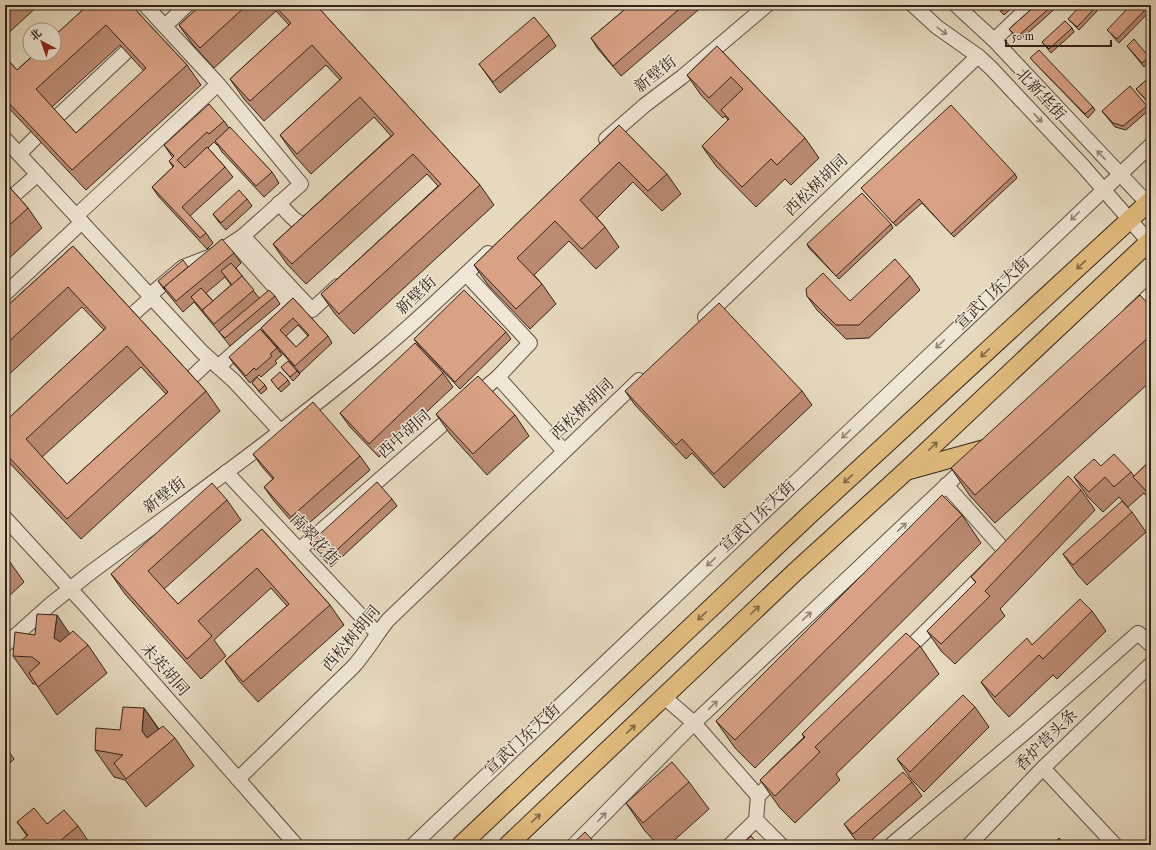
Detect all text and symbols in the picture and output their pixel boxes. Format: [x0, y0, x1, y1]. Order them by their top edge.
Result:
north arrow [22, 22, 62, 62]
scale bar [1006, 22, 1111, 48]
text: 北 [27, 26, 45, 44]
one-way arrow [937, 27, 948, 35]
text: 50 m [1012, 29, 1034, 44]
street label: 新壁街 [631, 52, 681, 98]
street label: 北新华街 [1011, 65, 1069, 125]
one-way arrow [1033, 113, 1043, 123]
one-way arrow [1096, 150, 1106, 160]
street label: 西松树胡同 [781, 151, 853, 221]
one-way arrow [1070, 212, 1080, 221]
street label: 宣武门东大街 [952, 253, 1034, 335]
one-way arrow [1076, 260, 1086, 269]
street label: 新壁街 [393, 272, 441, 320]
one-way arrow [935, 340, 945, 349]
one-way arrow [980, 348, 990, 358]
street label: 西松树胡同 [547, 375, 619, 445]
street label: 西中胡同 [374, 406, 436, 464]
one-way arrow [841, 429, 851, 439]
one-way arrow [927, 442, 937, 451]
street label: 新壁街 [140, 474, 190, 518]
one-way arrow [843, 474, 853, 484]
street label: 宣武门东大街 [716, 477, 800, 557]
street label: 南翠花街 [285, 510, 343, 570]
one-way arrow [897, 522, 907, 531]
one-way arrow [706, 557, 716, 567]
street label: 西松树胡同 [319, 602, 385, 676]
one-way arrow [750, 605, 760, 615]
one-way arrow [697, 611, 707, 621]
one-way arrow [802, 612, 812, 621]
street label: 未英胡同 [135, 639, 193, 701]
street label: 宣武门东大街 [481, 700, 565, 780]
one-way arrow [708, 700, 718, 710]
street label: 香炉营头条 [1012, 706, 1082, 776]
one-way arrow [625, 725, 635, 734]
one-way arrow [597, 812, 607, 822]
one-way arrow [531, 813, 541, 823]

